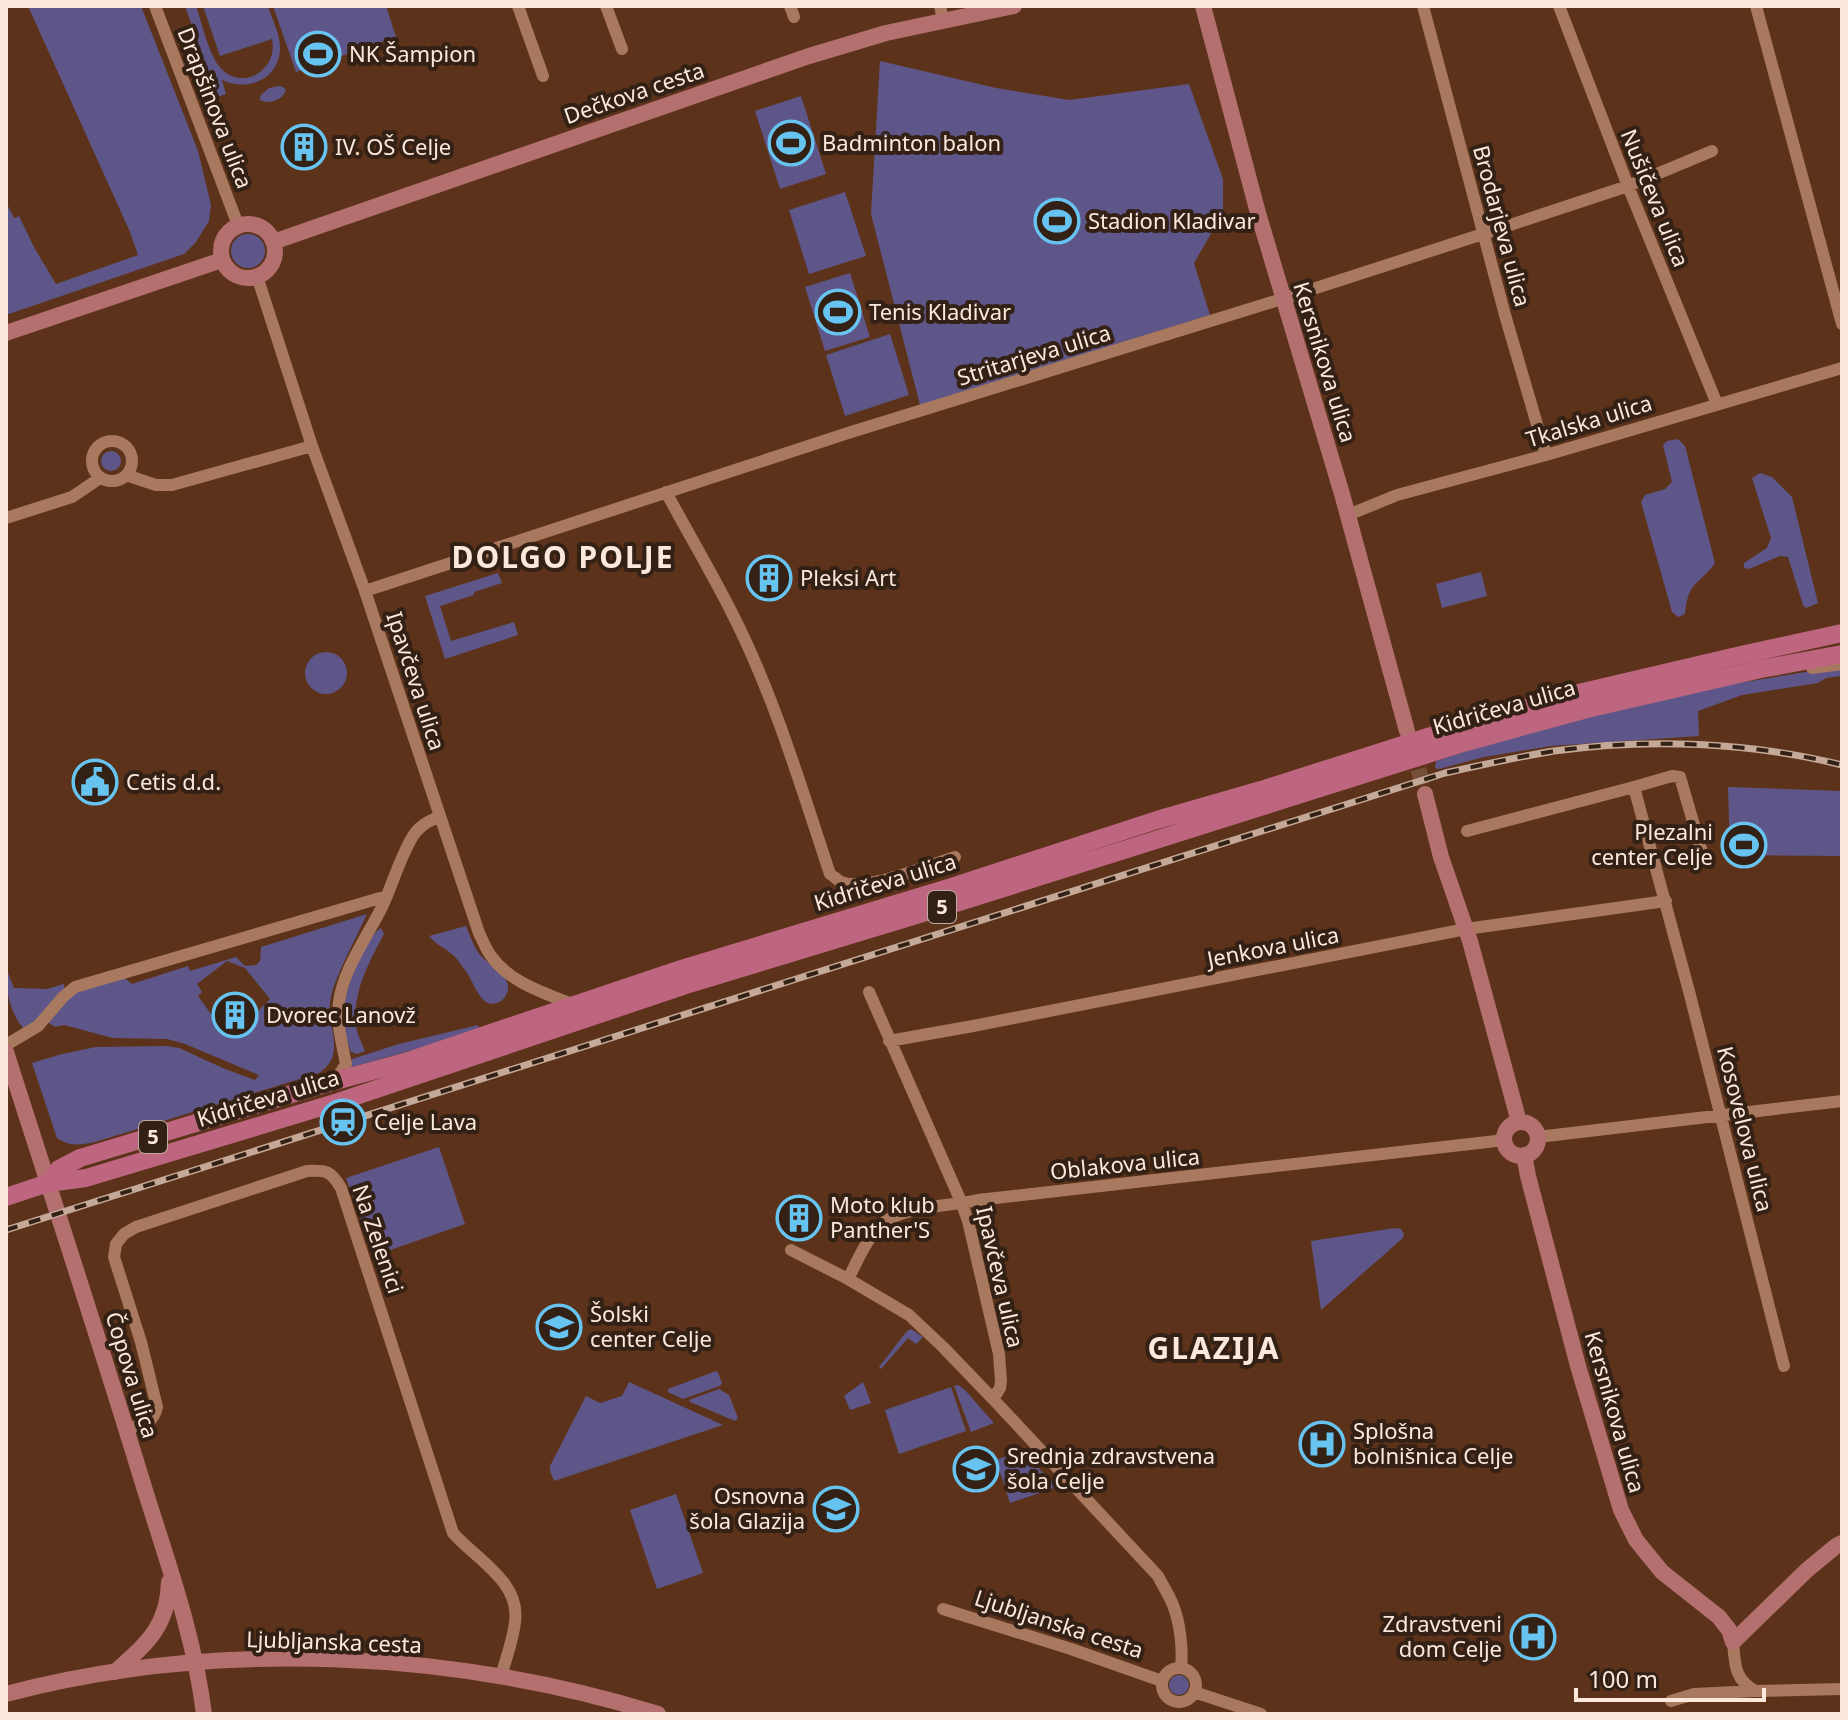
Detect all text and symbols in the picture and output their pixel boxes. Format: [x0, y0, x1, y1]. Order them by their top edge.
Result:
street label: Drapšinova ulica [171, 23, 260, 193]
sports icon: NK Šampion [294, 30, 342, 78]
place label: NK Šampion [349, 38, 476, 68]
street label: Dečkova cesta [559, 54, 708, 130]
sports icon: Badminton balon [767, 119, 815, 167]
building icon: IV. OŠ Celje [280, 123, 328, 171]
street label: Nušičeva ulica [1615, 124, 1697, 271]
place label: Badminton balon [822, 127, 1001, 157]
place label: IV. OŠ Celje [335, 131, 451, 161]
street label: Brodarjeva ulica [1467, 142, 1539, 310]
sports icon: Stadion Kladivar [1033, 197, 1081, 245]
place label: Stadion Kladivar [1088, 205, 1256, 235]
street label: Kersnikova ulica [1287, 278, 1365, 446]
sports icon: Tenis Kladivar [814, 288, 862, 336]
place label: Tenis Kladivar [869, 296, 1011, 326]
street label: Stritarjeva ulica [953, 316, 1114, 392]
street label: Tkalska ulica [1522, 387, 1655, 453]
district label: DOLGO POLJE [452, 536, 674, 577]
building icon: Pleksi Art [745, 554, 793, 602]
place label: Pleksi Art [800, 562, 896, 592]
street label: Ipavčeva ulica [380, 608, 453, 754]
street label: Kidričeva ulica [1429, 671, 1579, 741]
public building icon: Cetis d.d. [71, 758, 119, 806]
place label: Cetis d.d. [126, 766, 221, 796]
place label: Plezalni center Celje [1591, 816, 1713, 871]
sports icon: Plezalni center Celje [1720, 821, 1768, 869]
street label: Kidričeva ulica [810, 845, 959, 917]
road number: 5 [928, 891, 956, 923]
street label: Jenkova ulica [1202, 919, 1341, 974]
building icon: Dvorec Lanovž [211, 991, 259, 1039]
place label: Dvorec Lanovž [266, 999, 416, 1029]
street label: Kosovelova ulica [1711, 1043, 1781, 1215]
street label: Kidričeva ulica [193, 1061, 342, 1133]
station icon: Celje Lava [319, 1098, 367, 1146]
place label: Celje Lava [374, 1106, 477, 1136]
road number: 5 [139, 1121, 167, 1153]
street label: Oblakova ulica [1049, 1140, 1201, 1186]
street label: Na Zelenici [346, 1180, 412, 1297]
place label: Moto klub Panther'S [830, 1189, 935, 1244]
building icon: Moto klub Panther'S [775, 1194, 823, 1242]
street label: Ipavčeva ulica [970, 1203, 1032, 1350]
place label: Šolski center Celje [590, 1298, 712, 1353]
school or university icon: Šolski center Celje [535, 1303, 583, 1351]
street label: Čopova ulica [100, 1308, 166, 1442]
district label: GLAZIJA [1148, 1327, 1280, 1368]
street label: Kersnikova ulica [1579, 1327, 1653, 1496]
place label: Splošna bolnišnica Celje [1353, 1415, 1513, 1470]
hospital icon: Splošna bolnišnica Celje [1298, 1420, 1346, 1468]
place label: Srednja zdravstvena šola Celje [1007, 1440, 1215, 1495]
school or university icon: Srednja zdravstvena šola Celje [952, 1445, 1000, 1493]
place label: Osnovna šola Glazija [689, 1480, 805, 1535]
school or university icon: Osnovna šola Glazija [812, 1485, 860, 1533]
street label: Ljubljanska cesta [971, 1582, 1148, 1664]
place label: Zdravstveni dom Celje [1382, 1608, 1502, 1663]
hospital icon: Zdravstveni dom Celje [1509, 1613, 1557, 1661]
street label: Ljubljanska cesta [246, 1623, 422, 1659]
scale bar [1576, 1652, 1764, 1702]
text: 100 m [1588, 1662, 1658, 1695]

